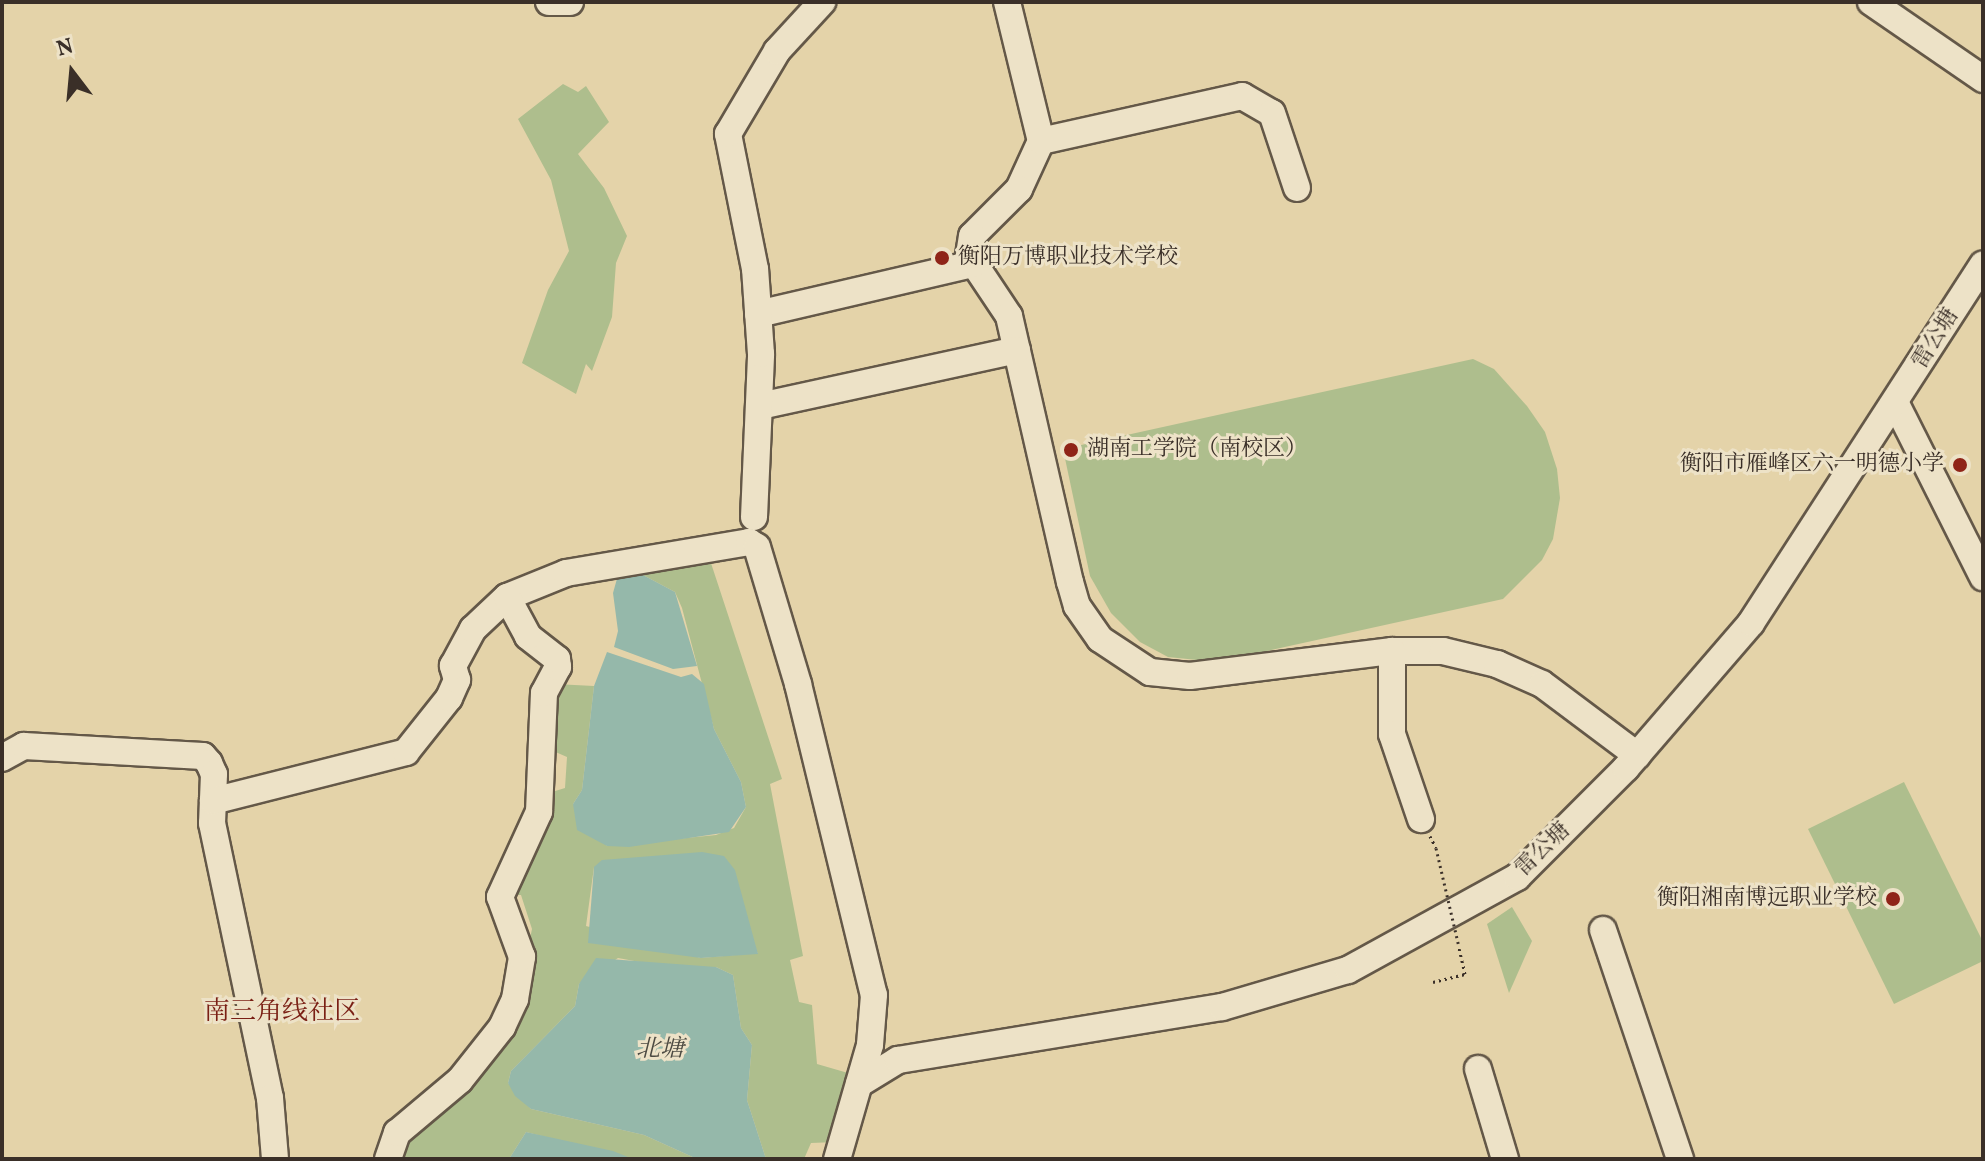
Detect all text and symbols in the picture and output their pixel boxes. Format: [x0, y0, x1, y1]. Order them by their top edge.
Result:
text: N [53, 31, 77, 66]
north arrow [32, 32, 112, 112]
place label: 衡阳万博职业技术学校 [958, 245, 1178, 271]
marker: 衡阳万博职业技术学校 [933, 249, 951, 267]
street label: 雷公塘 [1907, 304, 1965, 374]
place label: 湖南工学院（南校区） [1087, 437, 1307, 463]
marker: 湖南工学院（南校区） [1062, 441, 1080, 459]
place label: 衡阳市雁峰区六一明德小学 [1680, 452, 1944, 478]
marker: 衡阳市雁峰区六一明德小学 [1951, 456, 1969, 474]
street label: 雷公塘 [1510, 818, 1576, 882]
place label: 衡阳湘南博远职业学校 [1657, 886, 1877, 912]
marker: 衡阳湘南博远职业学校 [1884, 890, 1902, 908]
district label: 南三角线社区 [204, 997, 360, 1029]
water label: 北塘 [636, 1037, 684, 1065]

